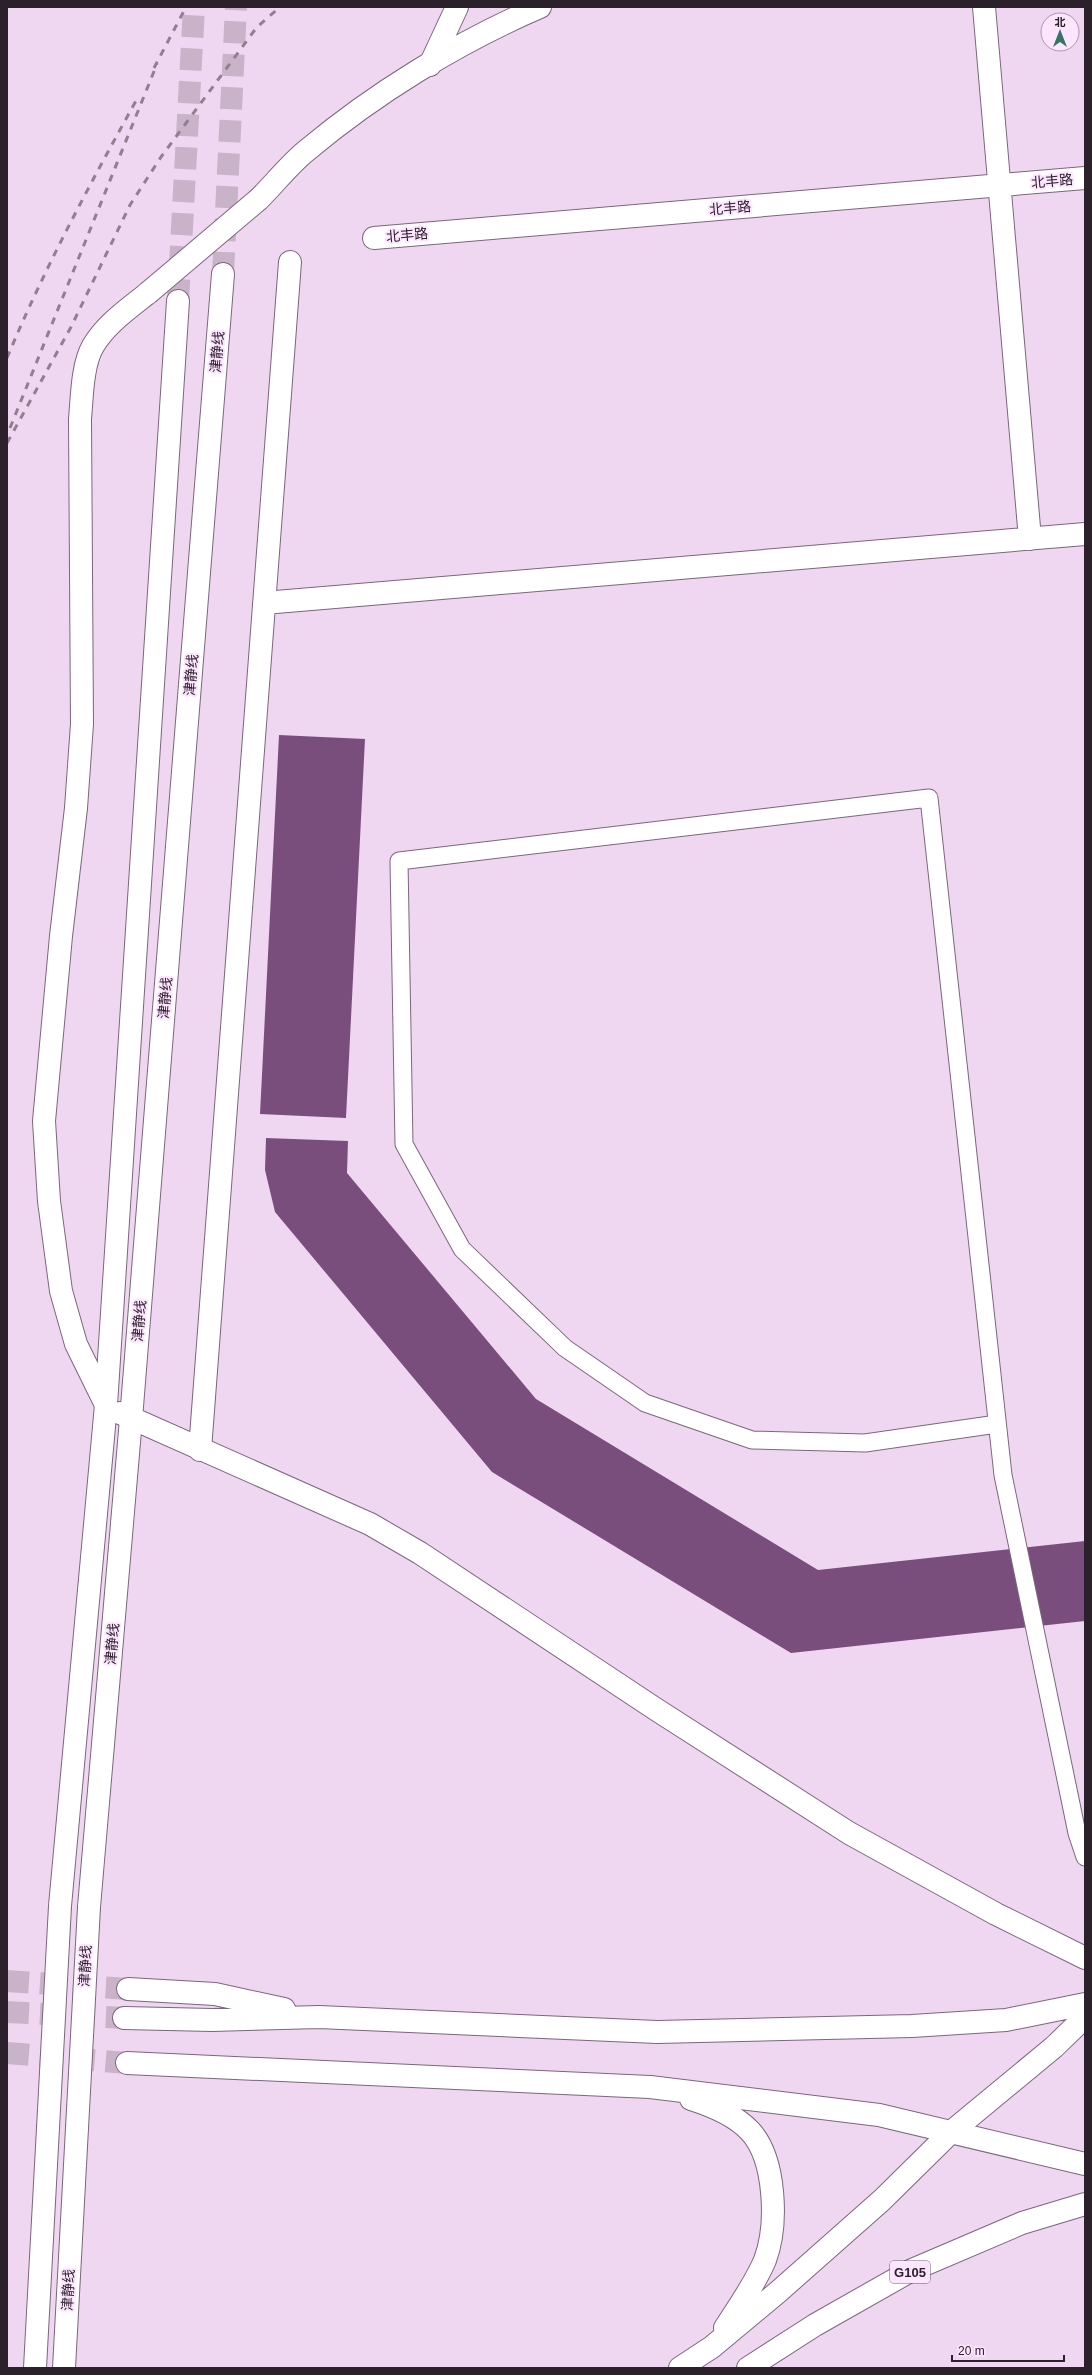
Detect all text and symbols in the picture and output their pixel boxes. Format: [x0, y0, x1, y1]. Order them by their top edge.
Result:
north arrow [1040, 12, 1080, 52]
text: 北 [1055, 16, 1066, 28]
street label: 北丰路 [1030, 171, 1074, 191]
street label: 北丰路 [708, 198, 752, 218]
street label: 北丰路 [385, 225, 429, 245]
street label: 津静线 [207, 330, 227, 374]
street label: 津静线 [181, 653, 201, 697]
street label: 津静线 [155, 976, 175, 1020]
street label: 津静线 [129, 1299, 149, 1343]
street label: 津静线 [102, 1622, 122, 1666]
street label: 津静线 [76, 1945, 94, 1987]
road number: G105 [890, 2261, 930, 2283]
street label: 津静线 [59, 2269, 77, 2311]
scale bar [952, 2337, 1064, 2363]
text: 20 m [958, 2344, 985, 2358]

